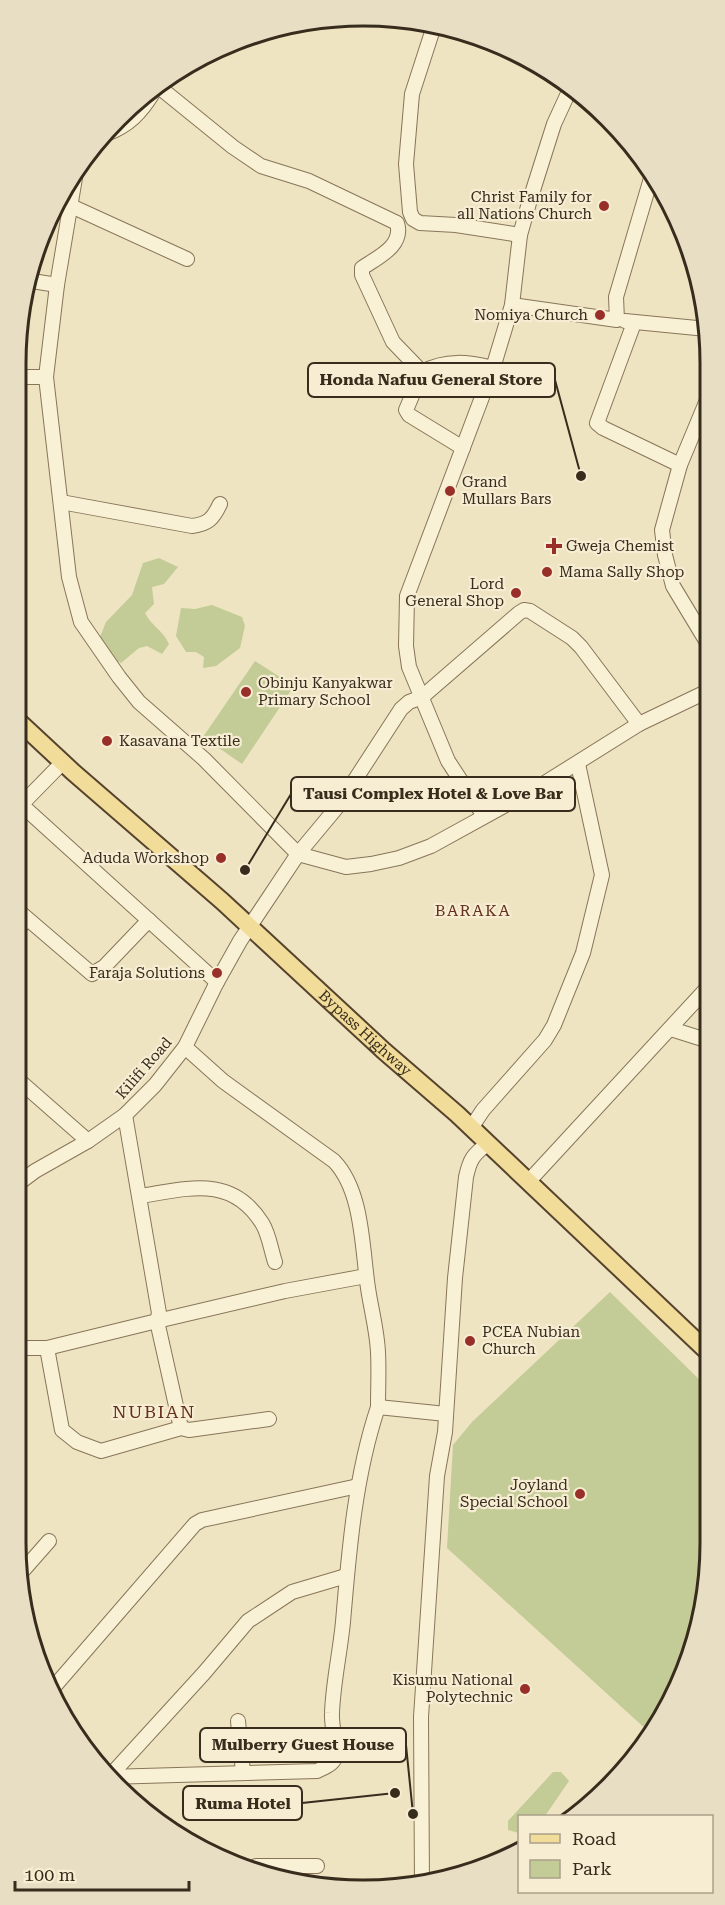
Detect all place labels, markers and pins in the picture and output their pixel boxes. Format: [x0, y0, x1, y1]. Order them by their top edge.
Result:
place label: Christ Family for all Nations Church [457, 188, 592, 223]
marker: Christ Family for all Nations Church [597, 199, 611, 213]
place label: Nomiya Church [474, 306, 588, 324]
marker: Nomiya Church [593, 308, 607, 322]
callout: Honda Nafuu General Store [308, 363, 555, 397]
place label: Grand Mullars Bars [462, 473, 551, 508]
marker: Grand Mullars Bars [443, 484, 457, 498]
place label: Gweja Chemist [566, 537, 675, 555]
marker: Gweja Chemist [547, 539, 561, 553]
place label: Mama Sally Shop [559, 563, 685, 581]
marker: Mama Sally Shop [540, 565, 554, 579]
place label: Lord General Shop [405, 575, 504, 610]
marker: Lord General Shop [509, 586, 523, 600]
place label: Obinju Kanyakwar Primary School [258, 674, 393, 709]
marker: Obinju Kanyakwar Primary School [239, 685, 253, 699]
place label: Kasavana Textile [119, 732, 240, 750]
marker: Kasavana Textile [100, 734, 114, 748]
callout: Tausi Complex Hotel & Love Bar [291, 777, 575, 811]
place label: Aduda Workshop [83, 849, 209, 867]
marker: Aduda Workshop [214, 851, 228, 865]
place label: Faraja Solutions [89, 964, 205, 982]
marker: Faraja Solutions [210, 966, 224, 980]
place label: PCEA Nubian Church [482, 1323, 580, 1358]
marker: PCEA Nubian Church [463, 1334, 477, 1348]
place label: Joyland Special School [460, 1476, 568, 1511]
marker: Joyland Special School [573, 1487, 587, 1501]
place label: Kisumu National Polytechnic [392, 1671, 513, 1706]
marker: Kisumu National Polytechnic [518, 1682, 532, 1696]
callout: Mulberry Guest House [200, 1728, 406, 1762]
callout: Ruma Hotel [183, 1786, 302, 1820]

